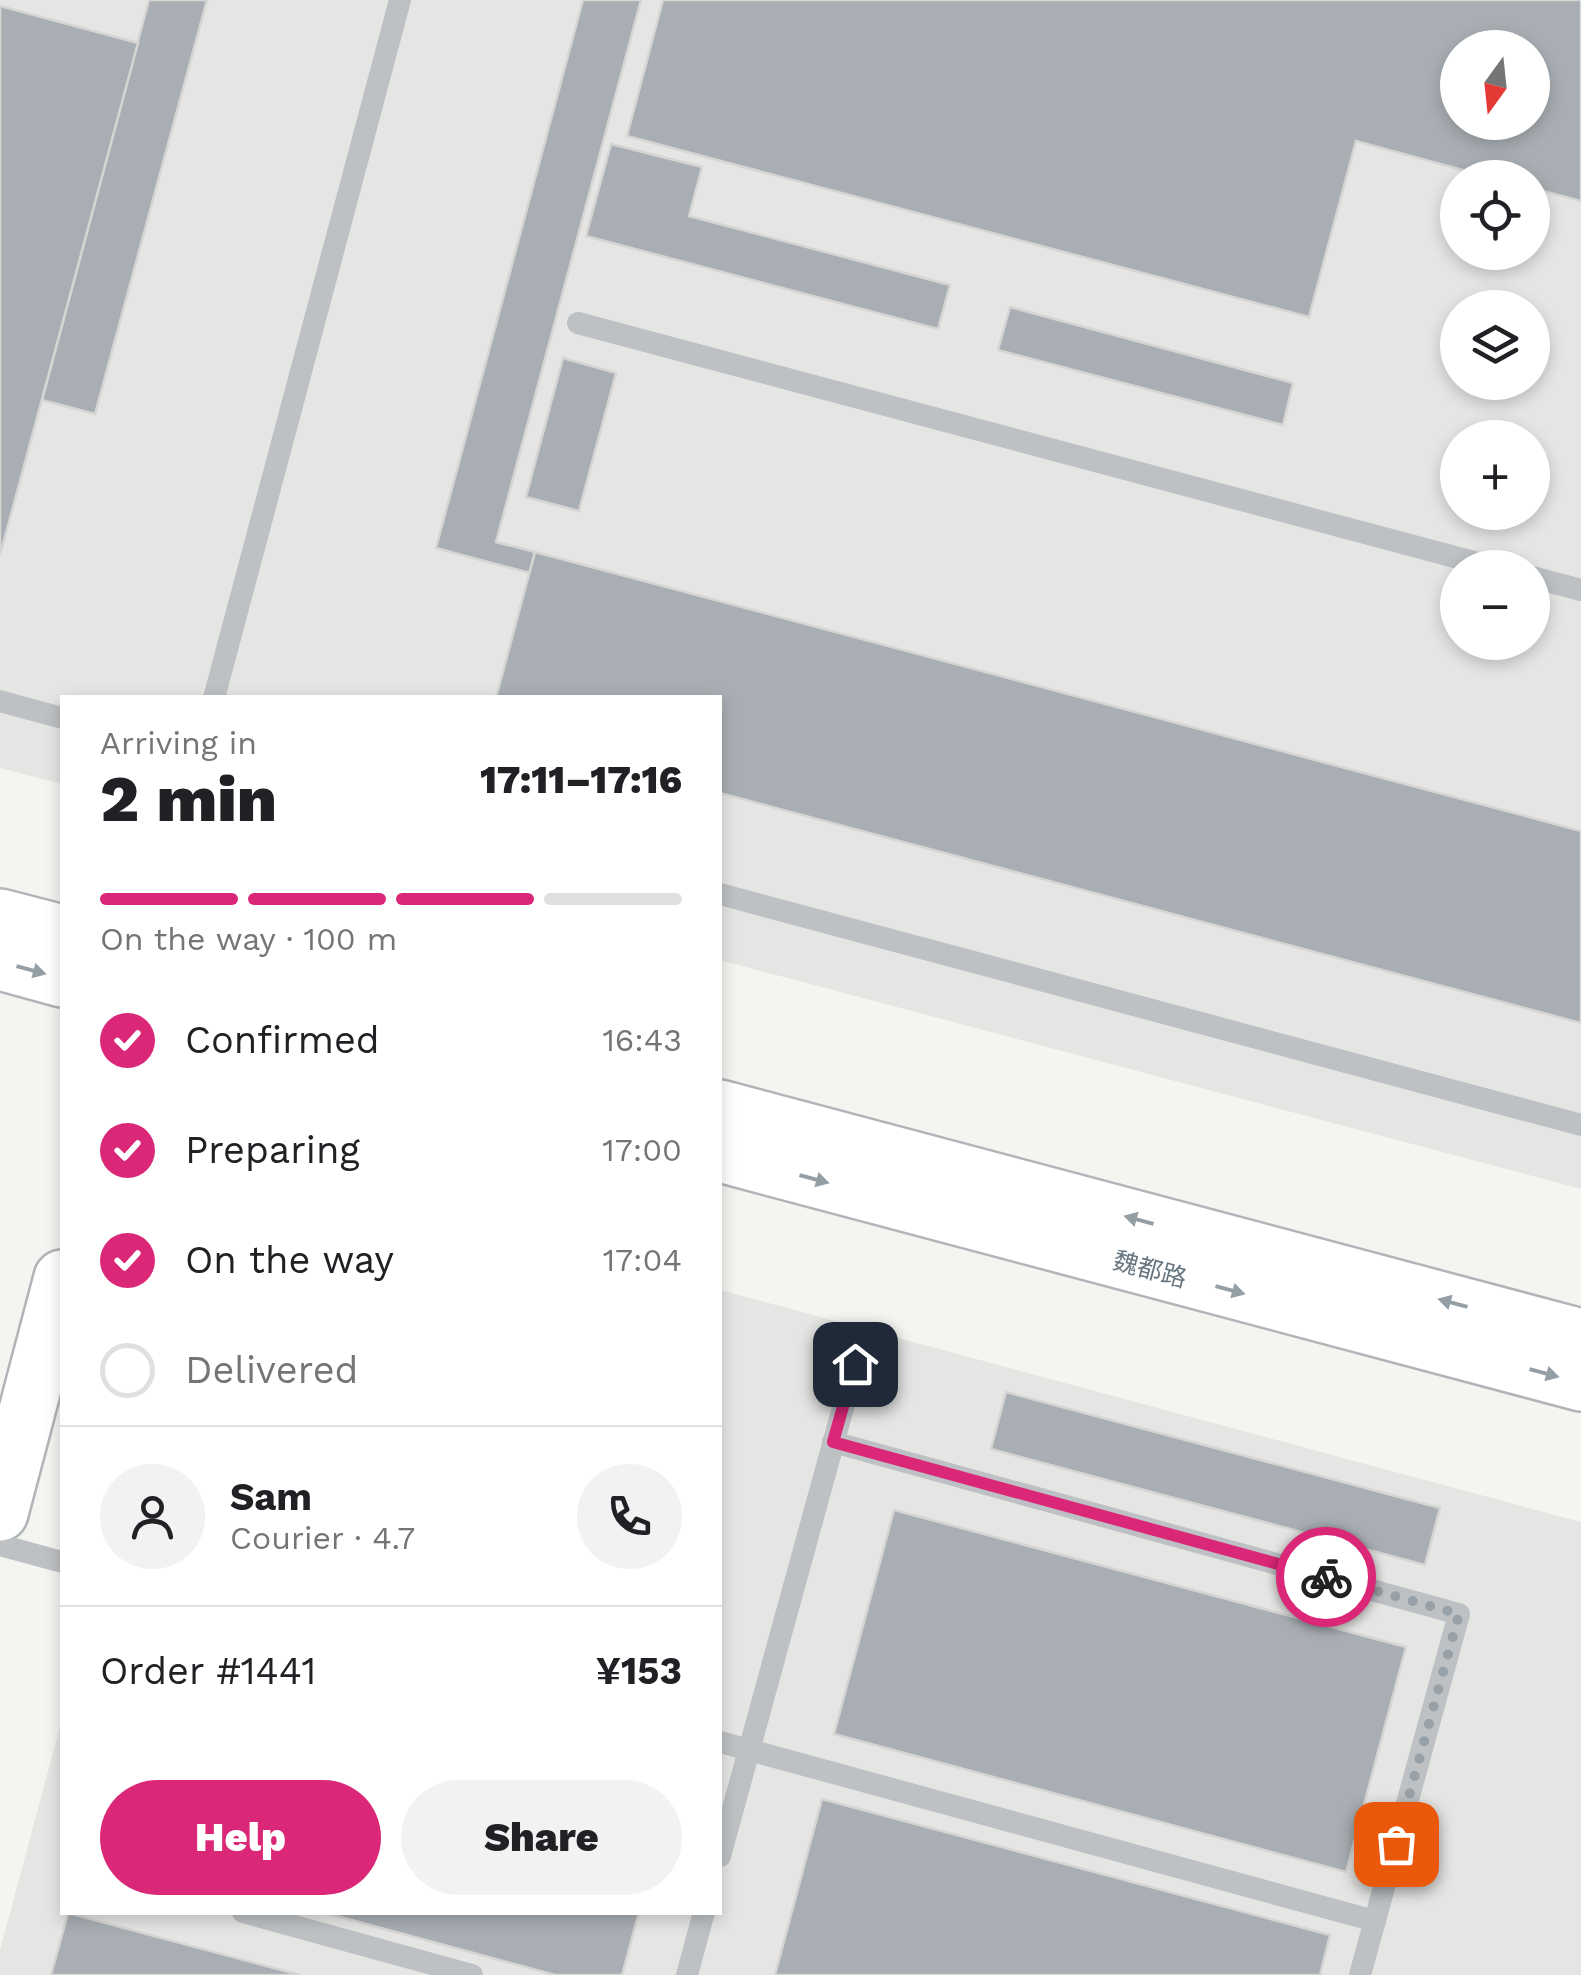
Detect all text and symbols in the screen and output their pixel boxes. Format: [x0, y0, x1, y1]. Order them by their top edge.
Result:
north arrow [1440, 30, 1550, 140]
map controls [1440, 30, 1550, 660]
button: locate [1440, 160, 1550, 270]
button: layers [1440, 290, 1550, 400]
button: + [1440, 420, 1550, 530]
button: − [1440, 550, 1550, 660]
text: Arriving in [100, 724, 257, 762]
text: 17:11–17:16 [480, 758, 682, 802]
text: 2 min [100, 761, 277, 837]
text: On the way · 100 m [100, 920, 397, 958]
one-way arrow [16, 963, 47, 979]
icon: check [100, 1013, 155, 1068]
text: Confirmed [185, 1018, 380, 1062]
text: 16:43 [602, 1021, 682, 1059]
icon: check [100, 1123, 155, 1178]
text: Preparing [185, 1128, 360, 1172]
text: 17:00 [602, 1131, 682, 1169]
one-way arrow [799, 1171, 830, 1187]
one-way arrow [1123, 1211, 1154, 1227]
icon: check [100, 1233, 155, 1288]
text: On the way [185, 1238, 394, 1282]
text: 17:04 [603, 1241, 682, 1279]
street label: 魏都路 [1110, 1246, 1190, 1293]
one-way arrow [1215, 1282, 1246, 1298]
one-way arrow [1437, 1295, 1468, 1311]
pin [813, 1322, 898, 1407]
icon: home [828, 1337, 883, 1392]
text: Delivered [185, 1348, 358, 1392]
one-way arrow [1529, 1366, 1560, 1382]
button: person [100, 1464, 205, 1569]
button: phone [577, 1464, 682, 1569]
text: Sam [230, 1475, 312, 1519]
text: Courier · 4.7 [230, 1519, 415, 1557]
courier [1276, 1527, 1376, 1627]
icon: bike [1299, 1550, 1354, 1605]
text: Order #1441 [100, 1649, 316, 1693]
text: ¥153 [596, 1649, 682, 1693]
button: Help [100, 1780, 381, 1895]
button: Share [401, 1780, 682, 1895]
pin [1354, 1802, 1439, 1887]
icon: bag [1369, 1817, 1424, 1872]

